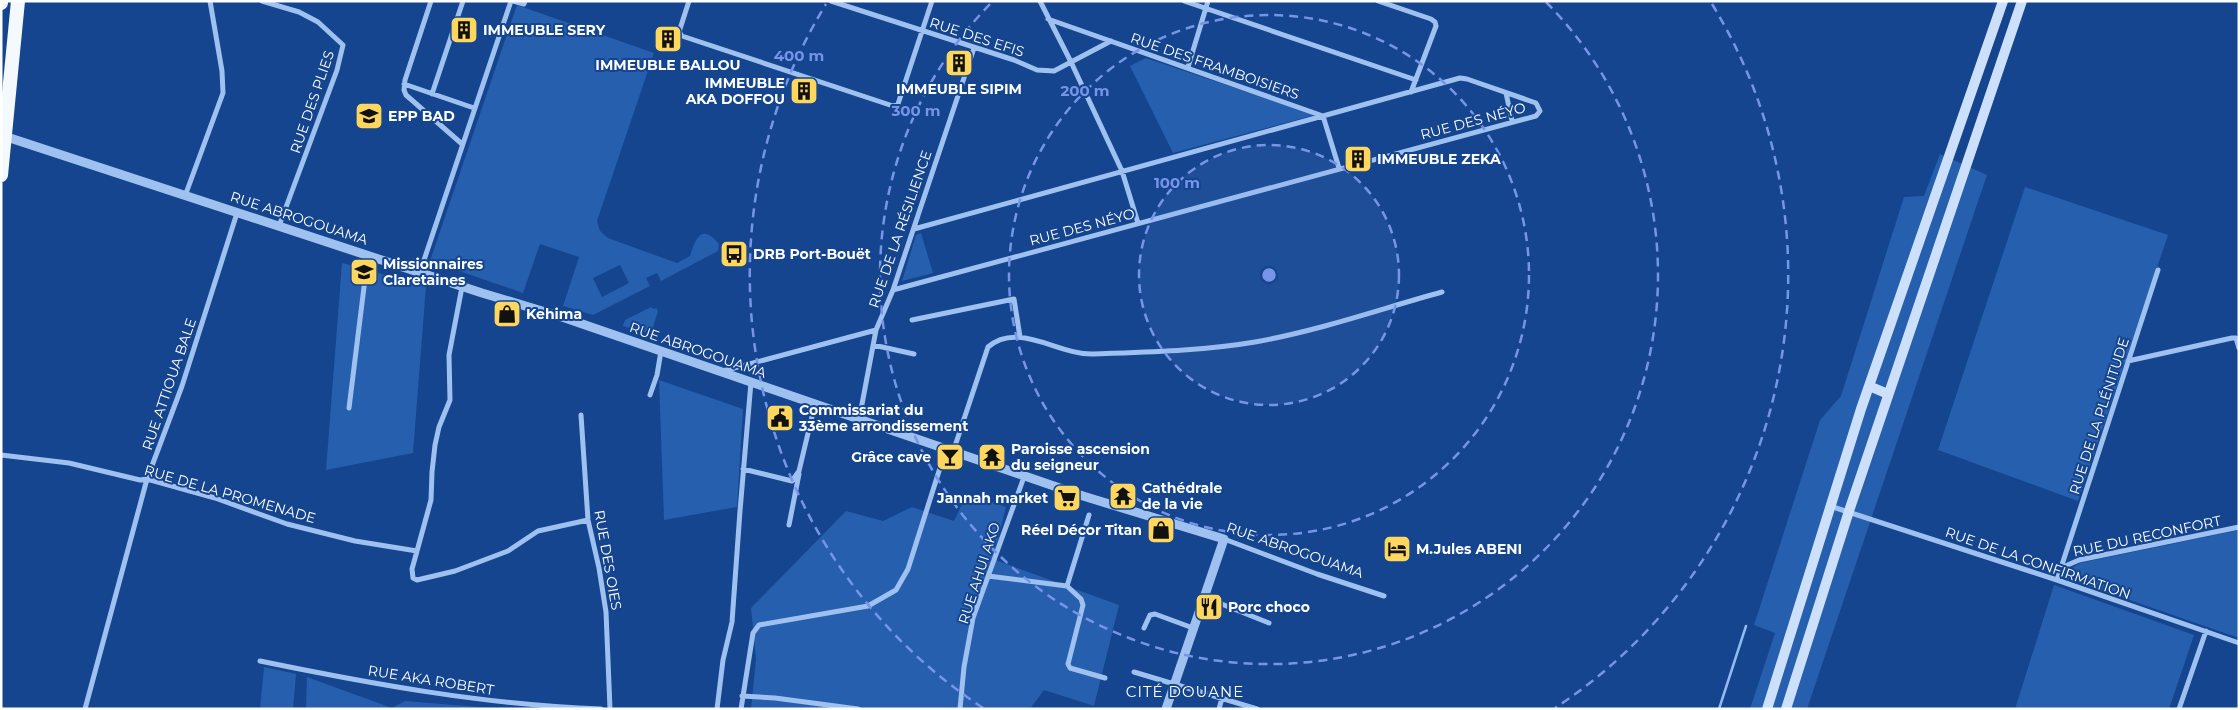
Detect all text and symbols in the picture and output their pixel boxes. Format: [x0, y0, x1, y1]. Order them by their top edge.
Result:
street label: RUE DES EFIS [927, 13, 1027, 61]
building icon: IMMEUBLE SERY [449, 15, 479, 45]
place label: IMMEUBLE SERY [483, 21, 606, 39]
building icon: IMMEUBLE BALLOU [653, 24, 683, 54]
street label: RUE DES FRAMBOISIERS [1128, 29, 1302, 103]
text: 400 m [774, 46, 824, 65]
street label: RUE DES PLIES [286, 48, 338, 156]
building icon: IMMEUBLE SIPIM [944, 48, 974, 78]
place label: IMMEUBLE BALLOU [595, 56, 741, 74]
place label: IMMEUBLE AKA DOFFOU [685, 74, 785, 108]
building icon: IMMEUBLE AKA DOFFOU [789, 76, 819, 106]
place label: IMMEUBLE SIPIM [896, 80, 1022, 98]
text: 200 m [1060, 81, 1110, 100]
street label: RUE DES NÉYO [1418, 98, 1528, 144]
school or university icon: EPP BAD [354, 101, 384, 131]
text: 300 m [890, 101, 941, 120]
place label: EPP BAD [388, 107, 455, 125]
building icon: IMMEUBLE ZEKA [1343, 144, 1373, 174]
street label: RUE DE LA RÉSILIENCE [865, 148, 935, 310]
place label: IMMEUBLE ZEKA [1377, 150, 1501, 168]
text: 100 m [1154, 173, 1200, 192]
street label: RUE ABROGOUAMA [228, 187, 371, 249]
street label: RUE DES NÉYO [1027, 204, 1137, 250]
bus stop icon: DRB Port-Bouët [719, 239, 749, 269]
place label: DRB Port-Bouët [753, 245, 871, 263]
place label: Missionnaires Claretaines [383, 255, 484, 289]
school or university icon: Missionnaires Claretaines [349, 257, 379, 287]
centre of rings [1260, 266, 1278, 284]
shop icon: Kehima [492, 299, 522, 329]
place label: Kehima [526, 305, 582, 323]
street label: RUE ATTIOUA BALE [138, 315, 200, 453]
street label: RUE ABROGOUAMA [627, 318, 770, 382]
street label: RUE DE LA PLÉNITUDE [2065, 335, 2133, 497]
place label: Commissariat du 33ème arrondissement [798, 401, 968, 435]
public building icon: Commissariat du 33ème arrondissement [765, 403, 795, 433]
place label: Paroisse ascension du seigneur [1011, 440, 1150, 474]
bar icon: Grâce cave [935, 442, 965, 472]
temple icon: Paroisse ascension du seigneur [977, 442, 1007, 472]
place label: Grâce cave [851, 448, 931, 466]
street label: RUE DE LA PROMENADE [142, 461, 318, 527]
place label: Cathédrale de la vie [1142, 479, 1222, 513]
temple icon: Cathédrale de la vie [1108, 481, 1138, 511]
supermarket icon: Jannah market [1052, 483, 1082, 513]
place label: Jannah market [936, 489, 1048, 507]
street label: RUE DES OIES [590, 509, 626, 611]
street label: RUE DU RECONFORT [2071, 511, 2223, 561]
shop icon: Réel Décor Titan [1146, 515, 1176, 545]
street label: RUE ABROGOUAMA [1224, 518, 1367, 582]
street label: RUE AHUI AKO [954, 520, 1004, 626]
place label: Réel Décor Titan [1021, 521, 1142, 539]
street label: RUE DE LA CONFIRMATION [1943, 523, 2133, 603]
hotel icon: M.Jules ABENI [1382, 534, 1412, 564]
place label: M.Jules ABENI [1416, 540, 1522, 558]
restaurant icon: Porc choco [1194, 592, 1224, 622]
place label: Porc choco [1228, 598, 1310, 616]
street label: RUE AKA ROBERT [367, 661, 495, 699]
district label: CITÉ DOUANE [1126, 682, 1244, 701]

